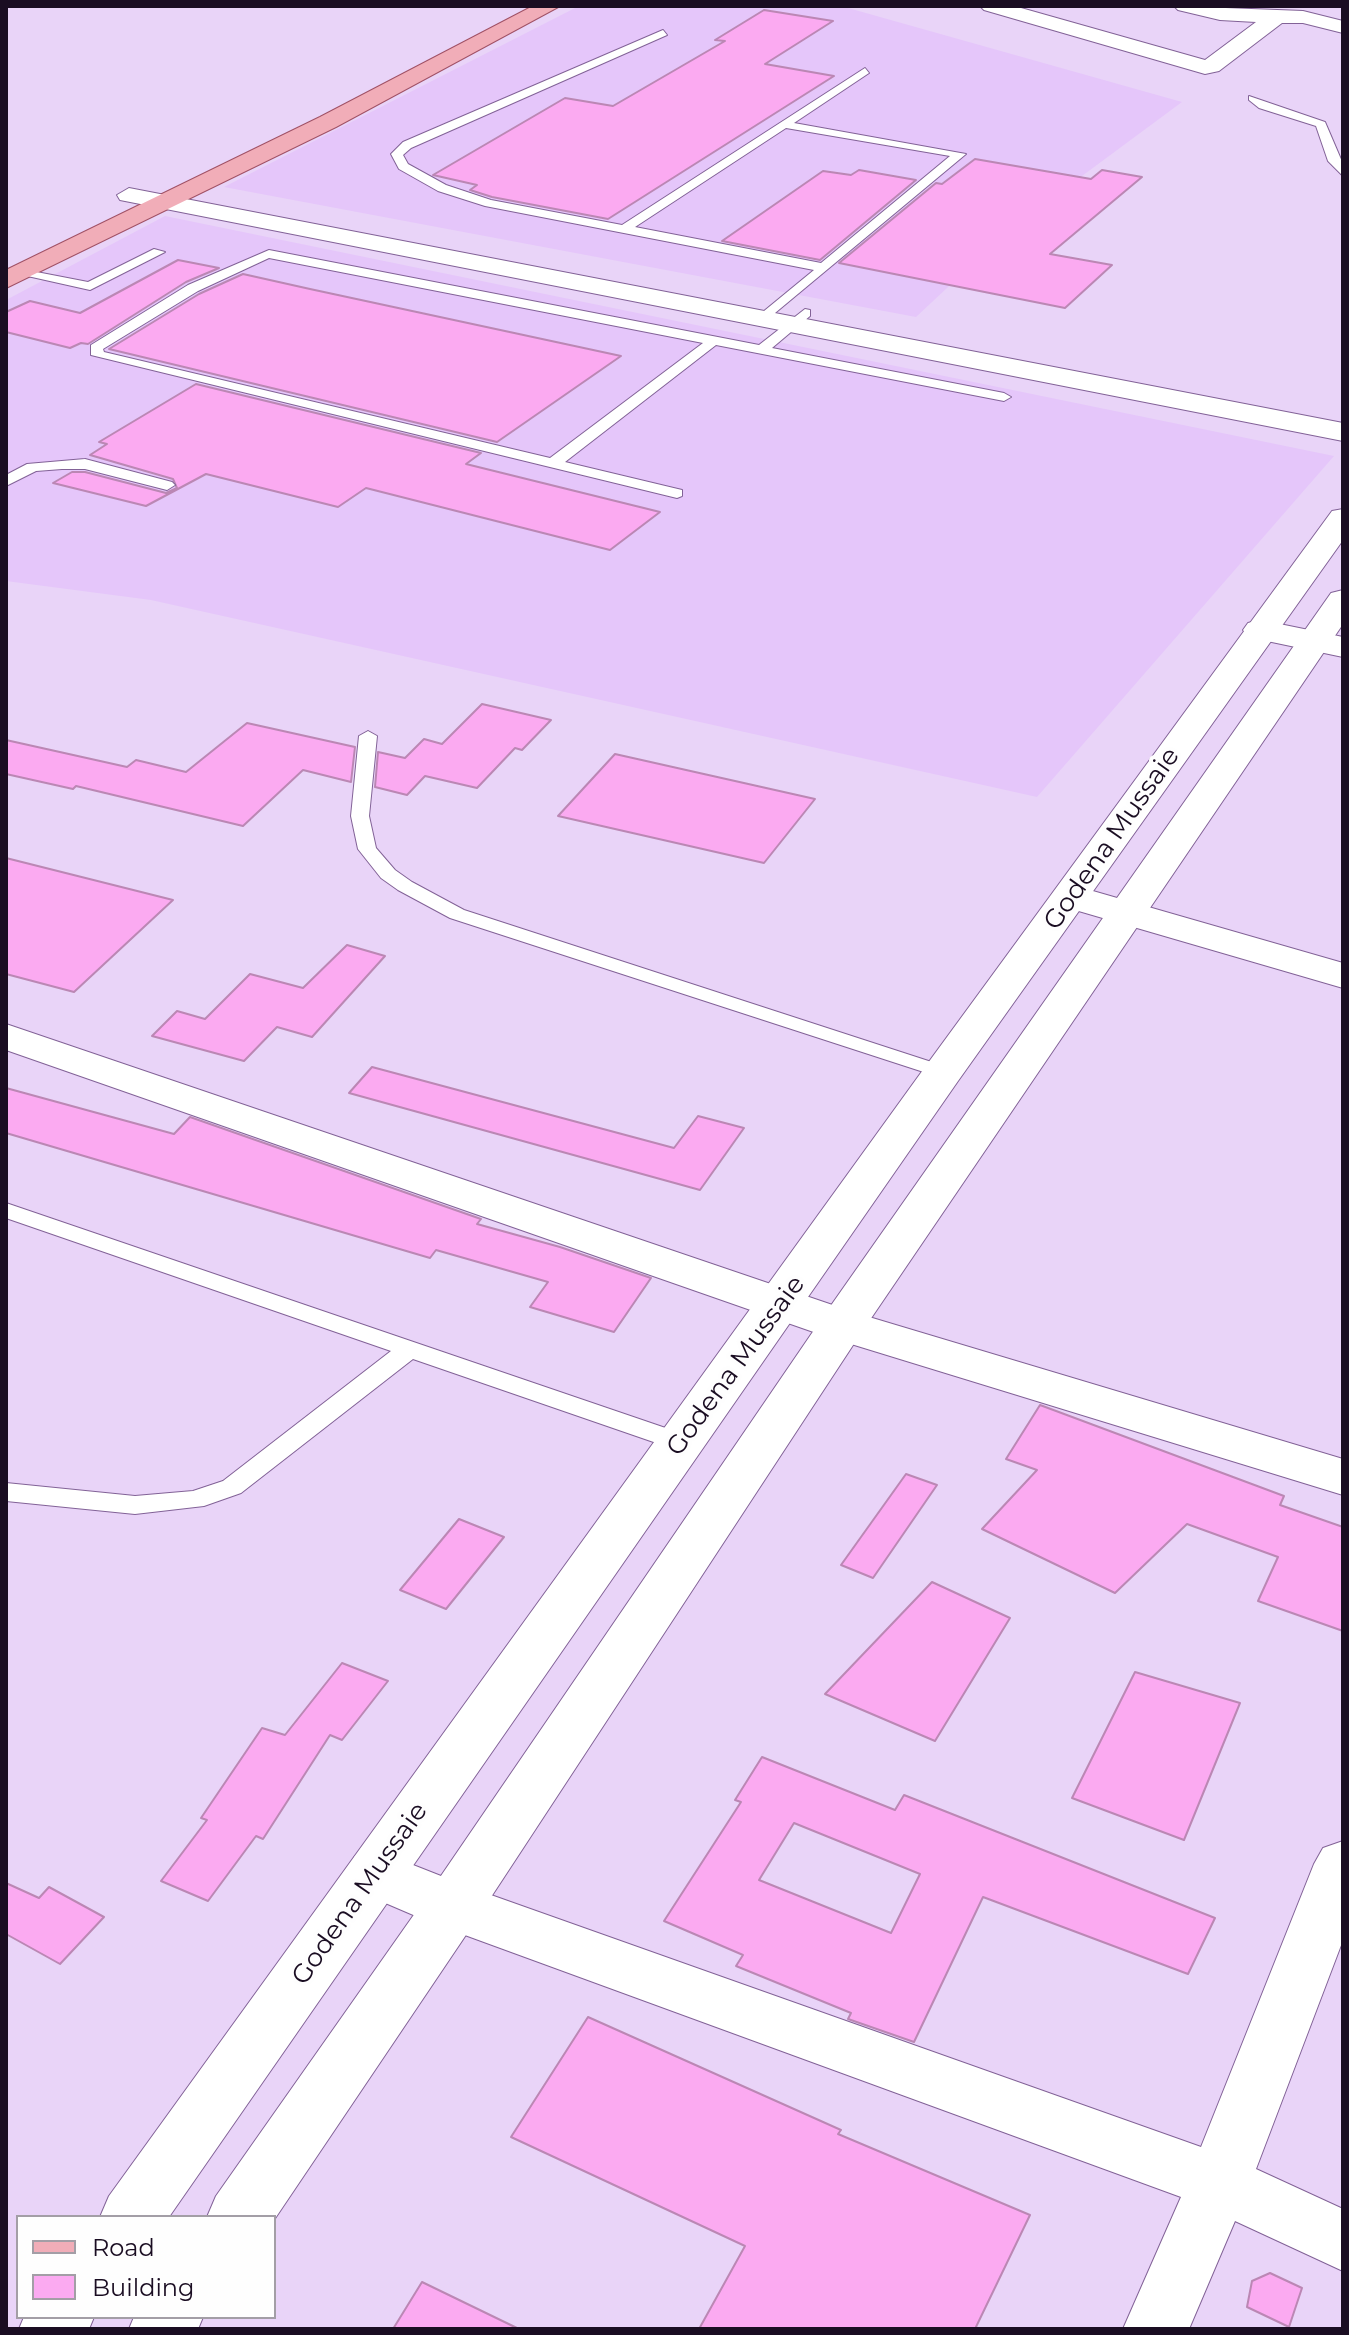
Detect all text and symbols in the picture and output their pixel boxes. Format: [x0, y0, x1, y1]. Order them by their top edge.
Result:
street label: Godena Mussaie [1038, 742, 1186, 936]
street label: Godena Mussaie [660, 1270, 812, 1462]
street label: Godena Mussaie [286, 1797, 434, 1991]
legend [16, 2215, 276, 2319]
text: Road [92, 2233, 155, 2262]
text: Building [92, 2273, 195, 2302]

